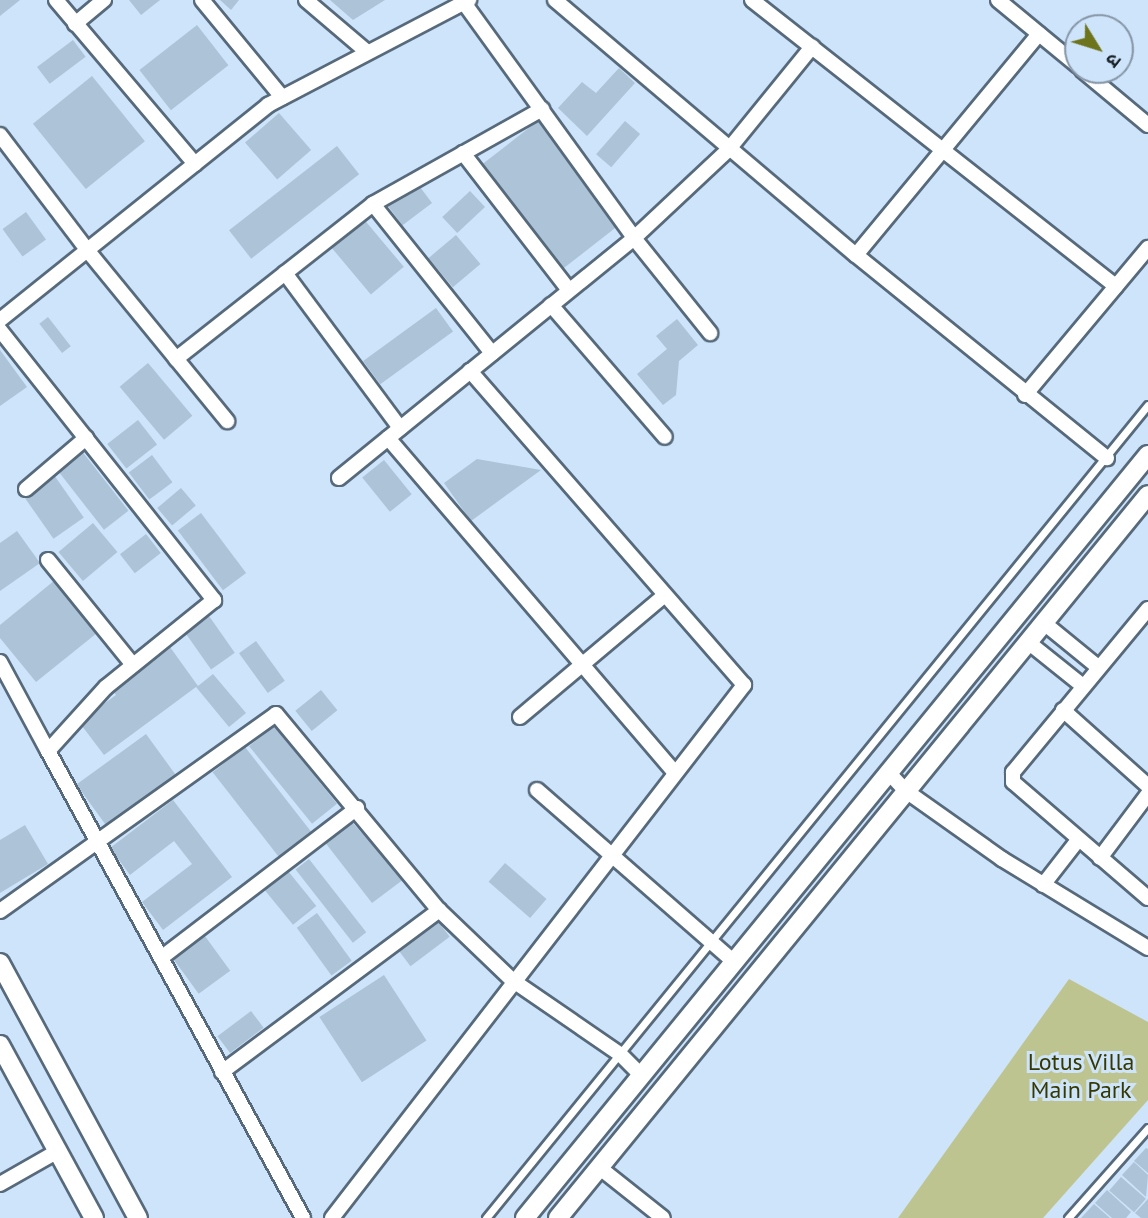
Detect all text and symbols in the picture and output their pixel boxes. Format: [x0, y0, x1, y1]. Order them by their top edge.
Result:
north arrow [1064, 14, 1134, 84]
text: उ [1101, 49, 1127, 72]
park label: Lotus Villa Main Park [1027, 1048, 1135, 1104]

